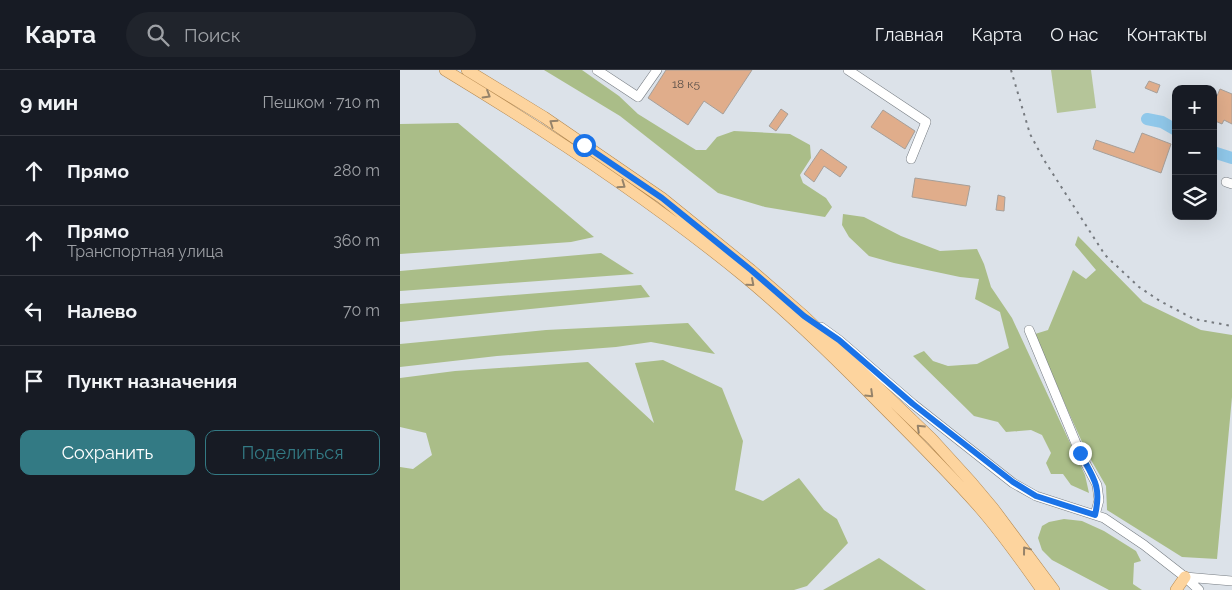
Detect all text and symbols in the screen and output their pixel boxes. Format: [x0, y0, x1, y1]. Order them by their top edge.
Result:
search box [126, 12, 476, 57]
text: Карта [25, 20, 96, 49]
icon: search [144, 21, 172, 49]
text: Поиск [184, 24, 241, 46]
text: Главная [875, 24, 943, 45]
text: Карта [971, 24, 1022, 45]
text: О нас [1050, 24, 1098, 45]
text: Контакты [1126, 24, 1207, 45]
house number: 18 к5 [672, 77, 701, 91]
map controls [1172, 85, 1217, 220]
button: + [1172, 85, 1217, 130]
one-way arrow [481, 89, 490, 99]
text: 9 мин [20, 90, 78, 115]
text: Пешком · 710 m [263, 93, 380, 112]
one-way arrow [549, 120, 559, 129]
button: − [1172, 130, 1217, 175]
route start [573, 134, 596, 157]
icon: ahead [20, 157, 48, 185]
text: Прямо [67, 160, 129, 182]
text: 280 m [334, 161, 380, 180]
button: layers [1172, 175, 1217, 220]
one-way arrow [617, 179, 626, 188]
text: Прямо [67, 220, 129, 242]
icon: ahead [20, 227, 48, 255]
text: 360 m [333, 231, 380, 250]
text: Транспортная улица [67, 242, 223, 261]
one-way arrow [746, 278, 755, 287]
icon: left [20, 297, 48, 325]
text: Налево [67, 300, 137, 322]
text: 70 m [343, 301, 380, 320]
icon: arrive [20, 367, 48, 395]
text: Пункт назначения [67, 370, 237, 392]
one-way arrow [865, 388, 874, 397]
one-way arrow [916, 424, 925, 433]
button: Сохранить [20, 430, 195, 475]
button: Поделиться [205, 430, 380, 475]
route end [1069, 442, 1092, 465]
one-way arrow [1023, 546, 1032, 556]

